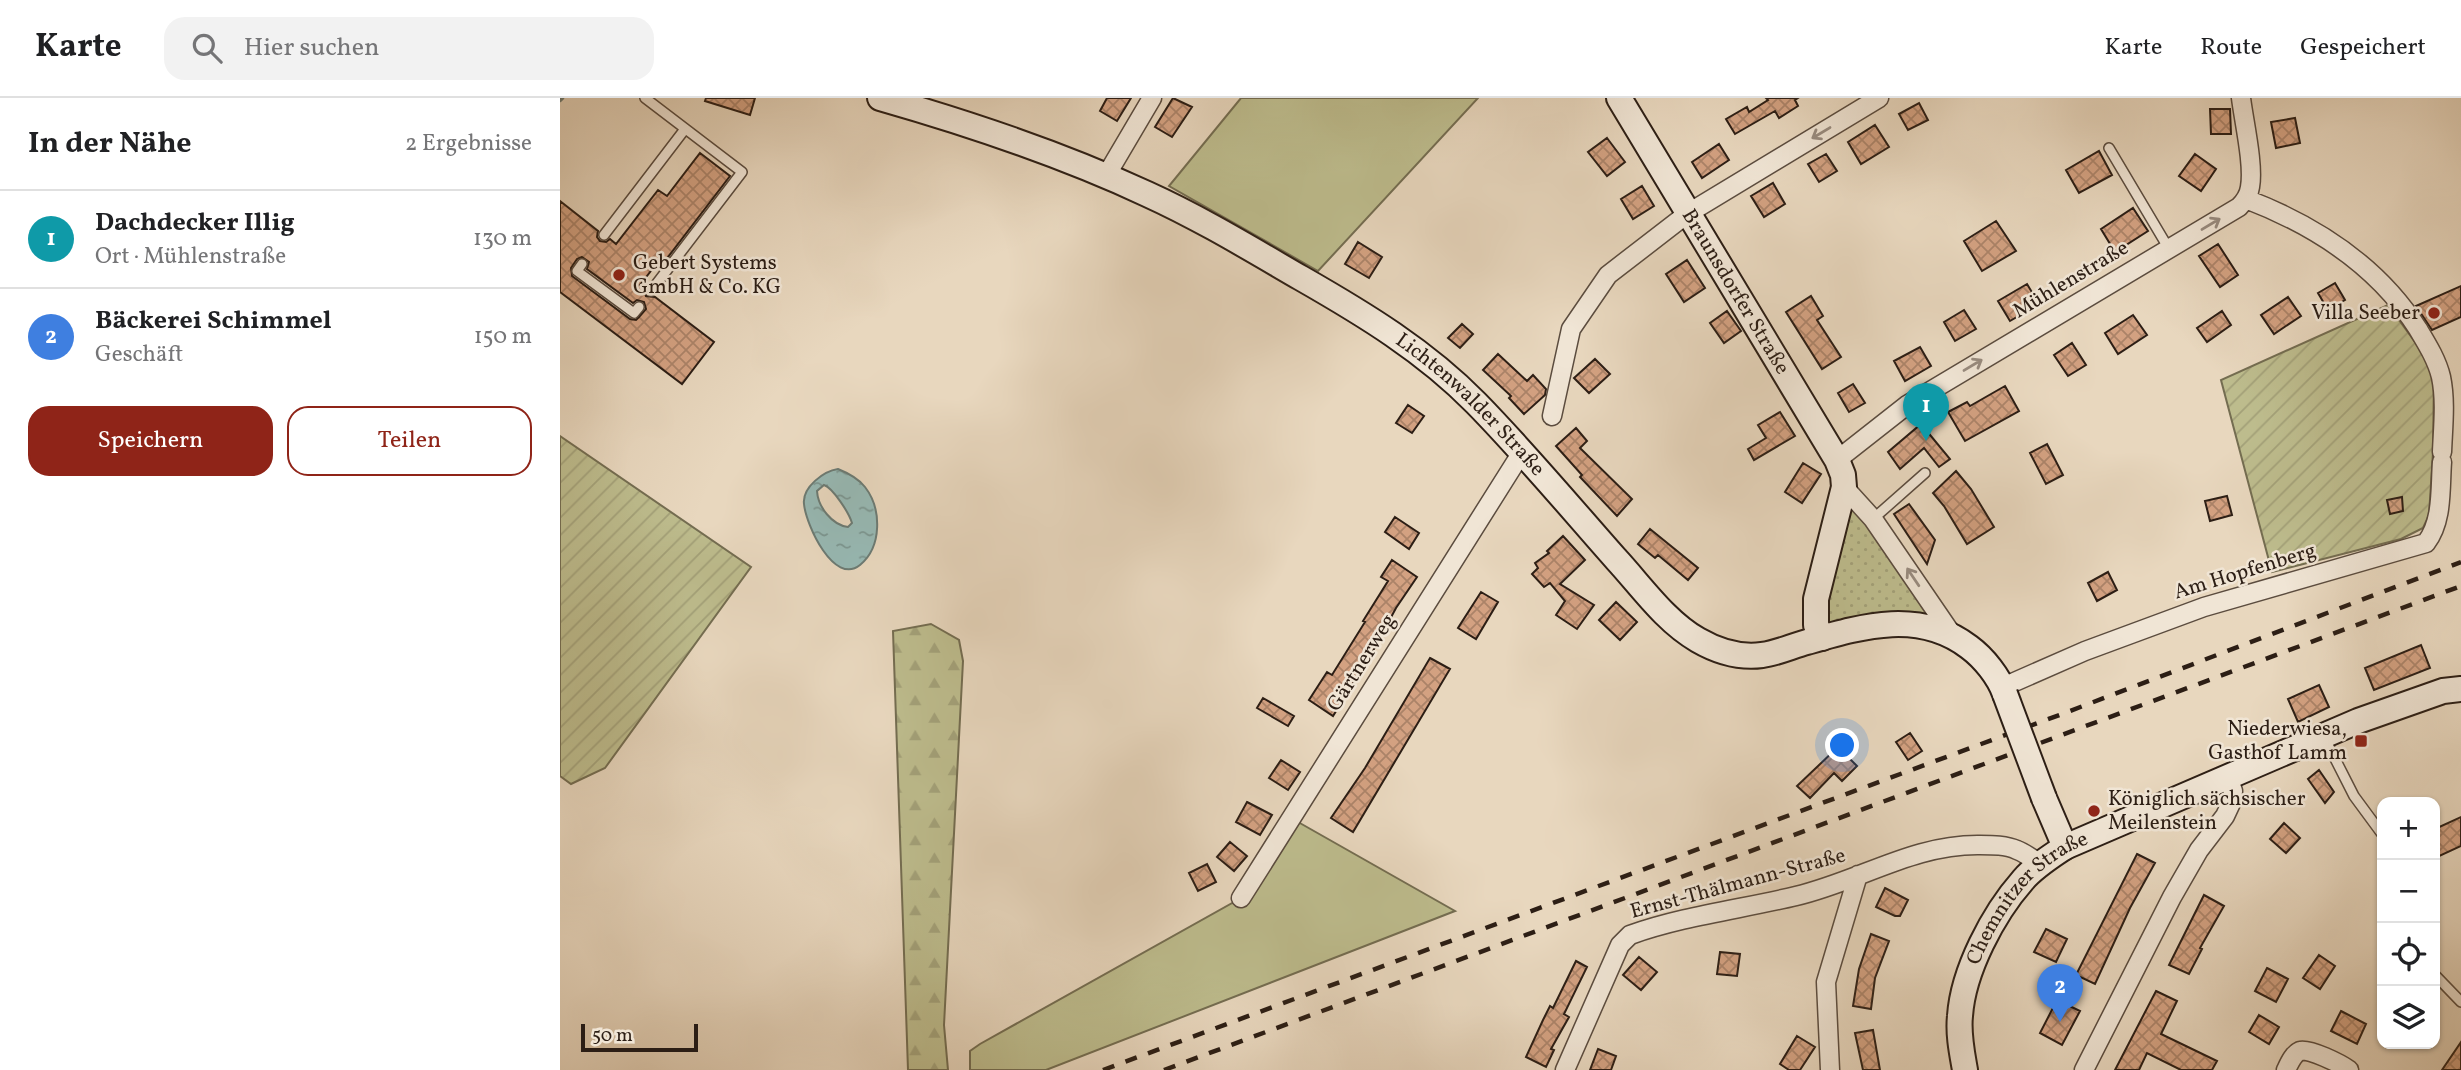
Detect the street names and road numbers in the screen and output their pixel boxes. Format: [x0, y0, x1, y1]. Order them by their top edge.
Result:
street label: Braunsdorfer Straße [1675, 203, 1797, 380]
street label: Mühlenstraße [2008, 234, 2134, 326]
street label: Lichtenwalder Straße [1390, 326, 1552, 483]
street label: Am Hopfenberg [2170, 537, 2320, 607]
street label: Gärtnerweg [1321, 609, 1403, 717]
street label: Chemnitzer Straße [1959, 824, 2092, 969]
street label: Ernst-Thälmann-Straße [1627, 841, 1849, 927]

